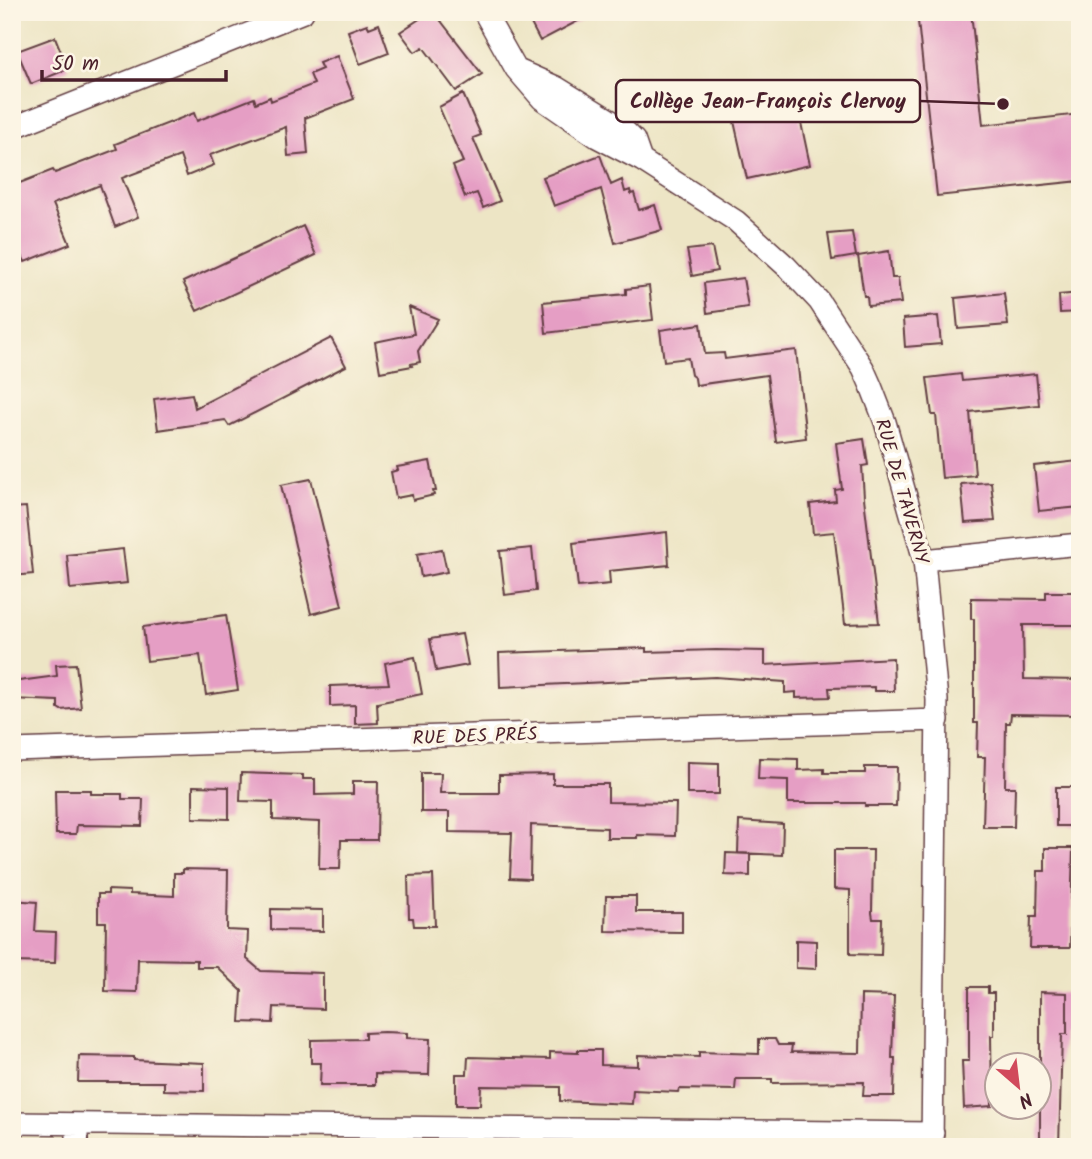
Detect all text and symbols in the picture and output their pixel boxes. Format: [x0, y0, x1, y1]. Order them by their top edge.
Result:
scale bar [42, 38, 226, 82]
text: 50 m [52, 48, 99, 81]
callout: Collège Jean-François Clervoy [616, 80, 920, 122]
text: Collège Jean-François Clervoy [630, 86, 906, 119]
street label: RUE DE TAVERNY [866, 415, 936, 569]
street label: RUE DES PRÉS [412, 720, 538, 754]
north arrow [984, 1050, 1054, 1120]
text: N [1013, 1083, 1037, 1115]

